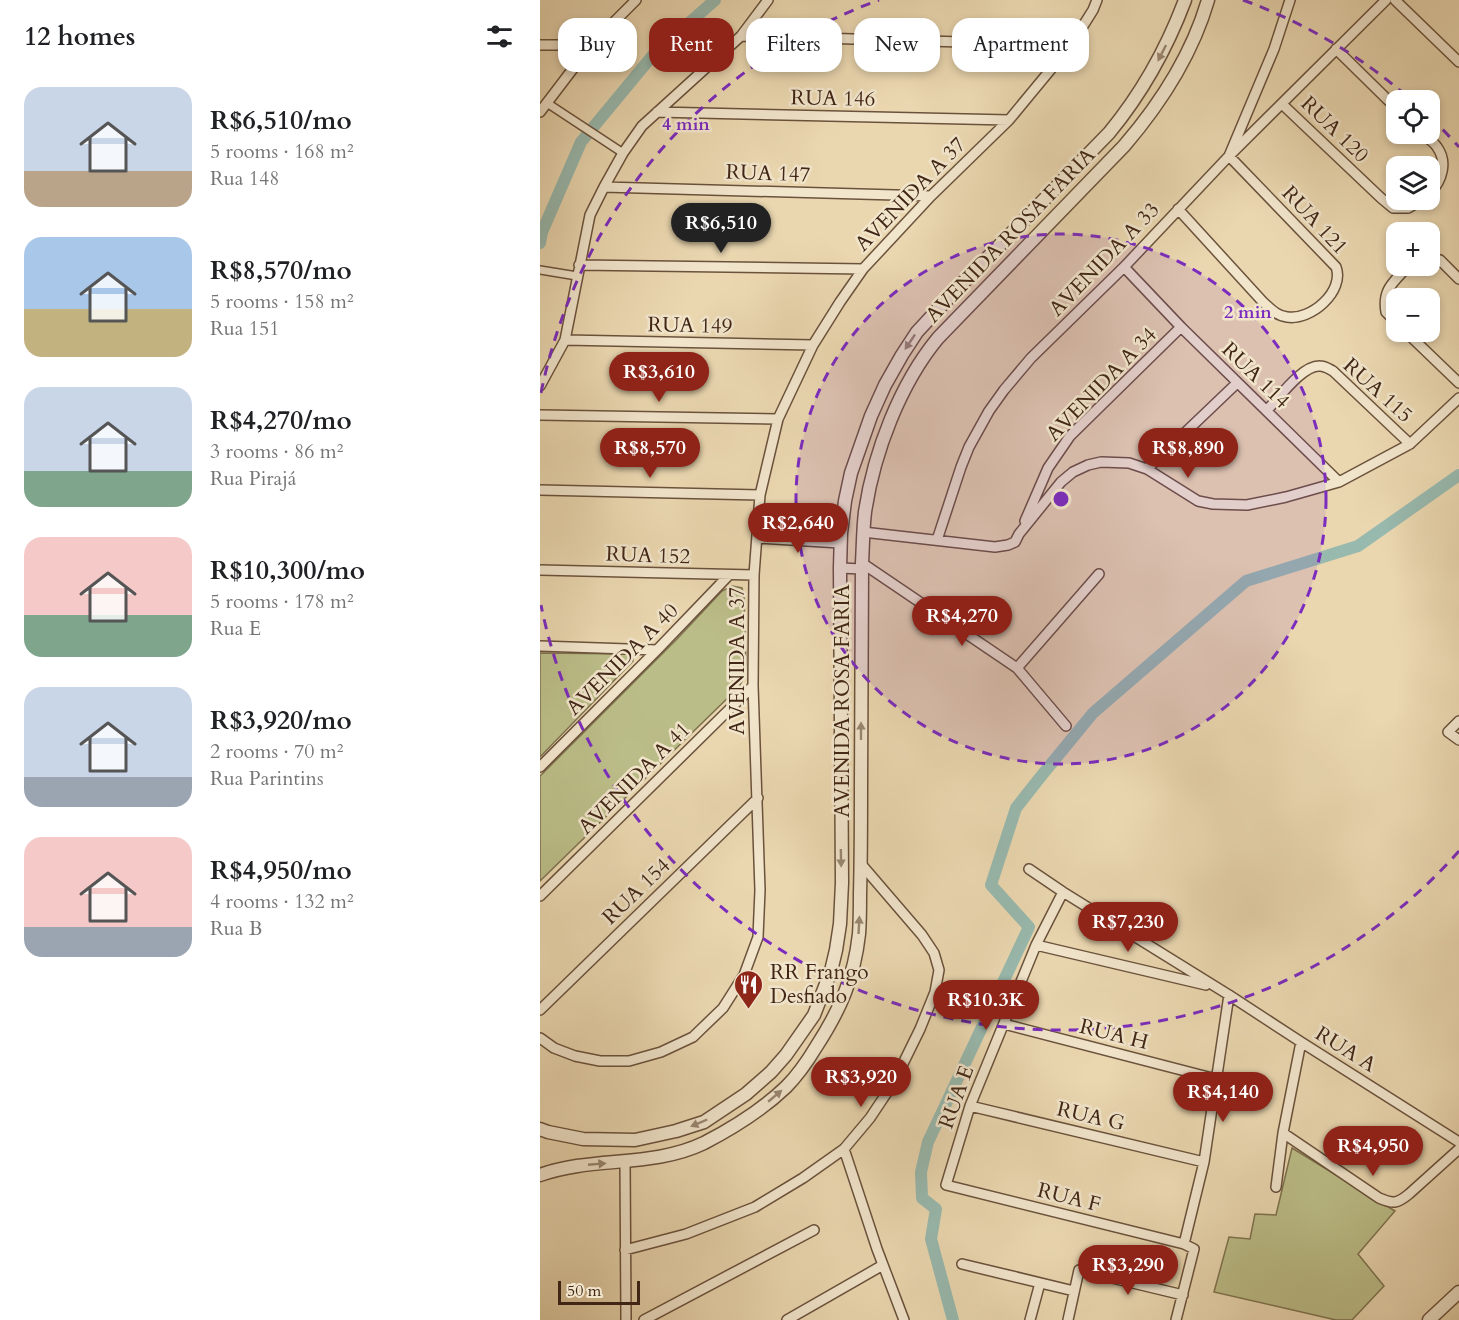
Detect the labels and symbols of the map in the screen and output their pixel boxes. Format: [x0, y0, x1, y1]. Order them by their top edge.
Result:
one-way arrow [1157, 45, 1167, 62]
street label: RUA 146 [790, 83, 876, 114]
street label: RUA 120 [1294, 90, 1375, 169]
text: 4 min [662, 112, 710, 137]
street label: AVENIDA A 37 [848, 131, 972, 258]
street label: AVENIDA ROSA FARIA [919, 141, 1102, 329]
street label: RUA 147 [725, 158, 811, 189]
street label: RUA 121 [1275, 180, 1354, 261]
street label: AVENIDA A 33 [1042, 196, 1166, 323]
pin: R$6,510 [666, 203, 776, 254]
text: 2 min [1224, 300, 1272, 325]
street label: RUA 149 [647, 310, 733, 341]
street label: AVENIDA A 34 [1039, 321, 1163, 448]
one-way arrow [905, 334, 916, 350]
street label: RUA 114 [1215, 336, 1296, 415]
street label: RUA 115 [1337, 351, 1419, 429]
pin: R$3,610 [604, 352, 714, 403]
pin: R$8,570 [595, 428, 705, 479]
pin: R$8,890 [1133, 428, 1243, 479]
centre of rings [1051, 489, 1071, 509]
pin: R$2,640 [743, 503, 853, 554]
street label: RUA 152 [605, 540, 691, 571]
street label: AVENIDA ROSA FARIA [828, 584, 857, 818]
street label: AVENIDA A 37 [723, 587, 752, 735]
pin: R$4,270 [907, 596, 1017, 647]
street label: AVENIDA A 40 [560, 597, 685, 722]
street label: AVENIDA A 41 [572, 716, 697, 841]
one-way arrow [856, 721, 866, 740]
one-way arrow [836, 849, 846, 868]
street label: RUA 154 [596, 851, 677, 931]
pin: R$7,230 [1073, 902, 1183, 953]
one-way arrow [854, 916, 863, 935]
place label: RR Frango Desfiado [770, 958, 869, 1011]
restaurant icon: RR Frango Desfiado [733, 968, 765, 1010]
pin: R$10.3K [931, 980, 1041, 1031]
street label: RUA H [1076, 1012, 1151, 1057]
street label: RUA A [1310, 1019, 1382, 1080]
pin: R$3,920 [806, 1057, 916, 1108]
street label: RUA E [932, 1062, 981, 1133]
pin: R$4,140 [1168, 1072, 1278, 1123]
one-way arrow [767, 1090, 782, 1103]
street label: RUA G [1054, 1095, 1128, 1138]
one-way arrow [690, 1119, 708, 1128]
pin: R$4,950 [1318, 1126, 1428, 1177]
one-way arrow [588, 1159, 607, 1169]
street label: RUA F [1034, 1176, 1104, 1219]
pin: R$3,290 [1073, 1245, 1183, 1296]
scale bar [558, 1278, 640, 1306]

